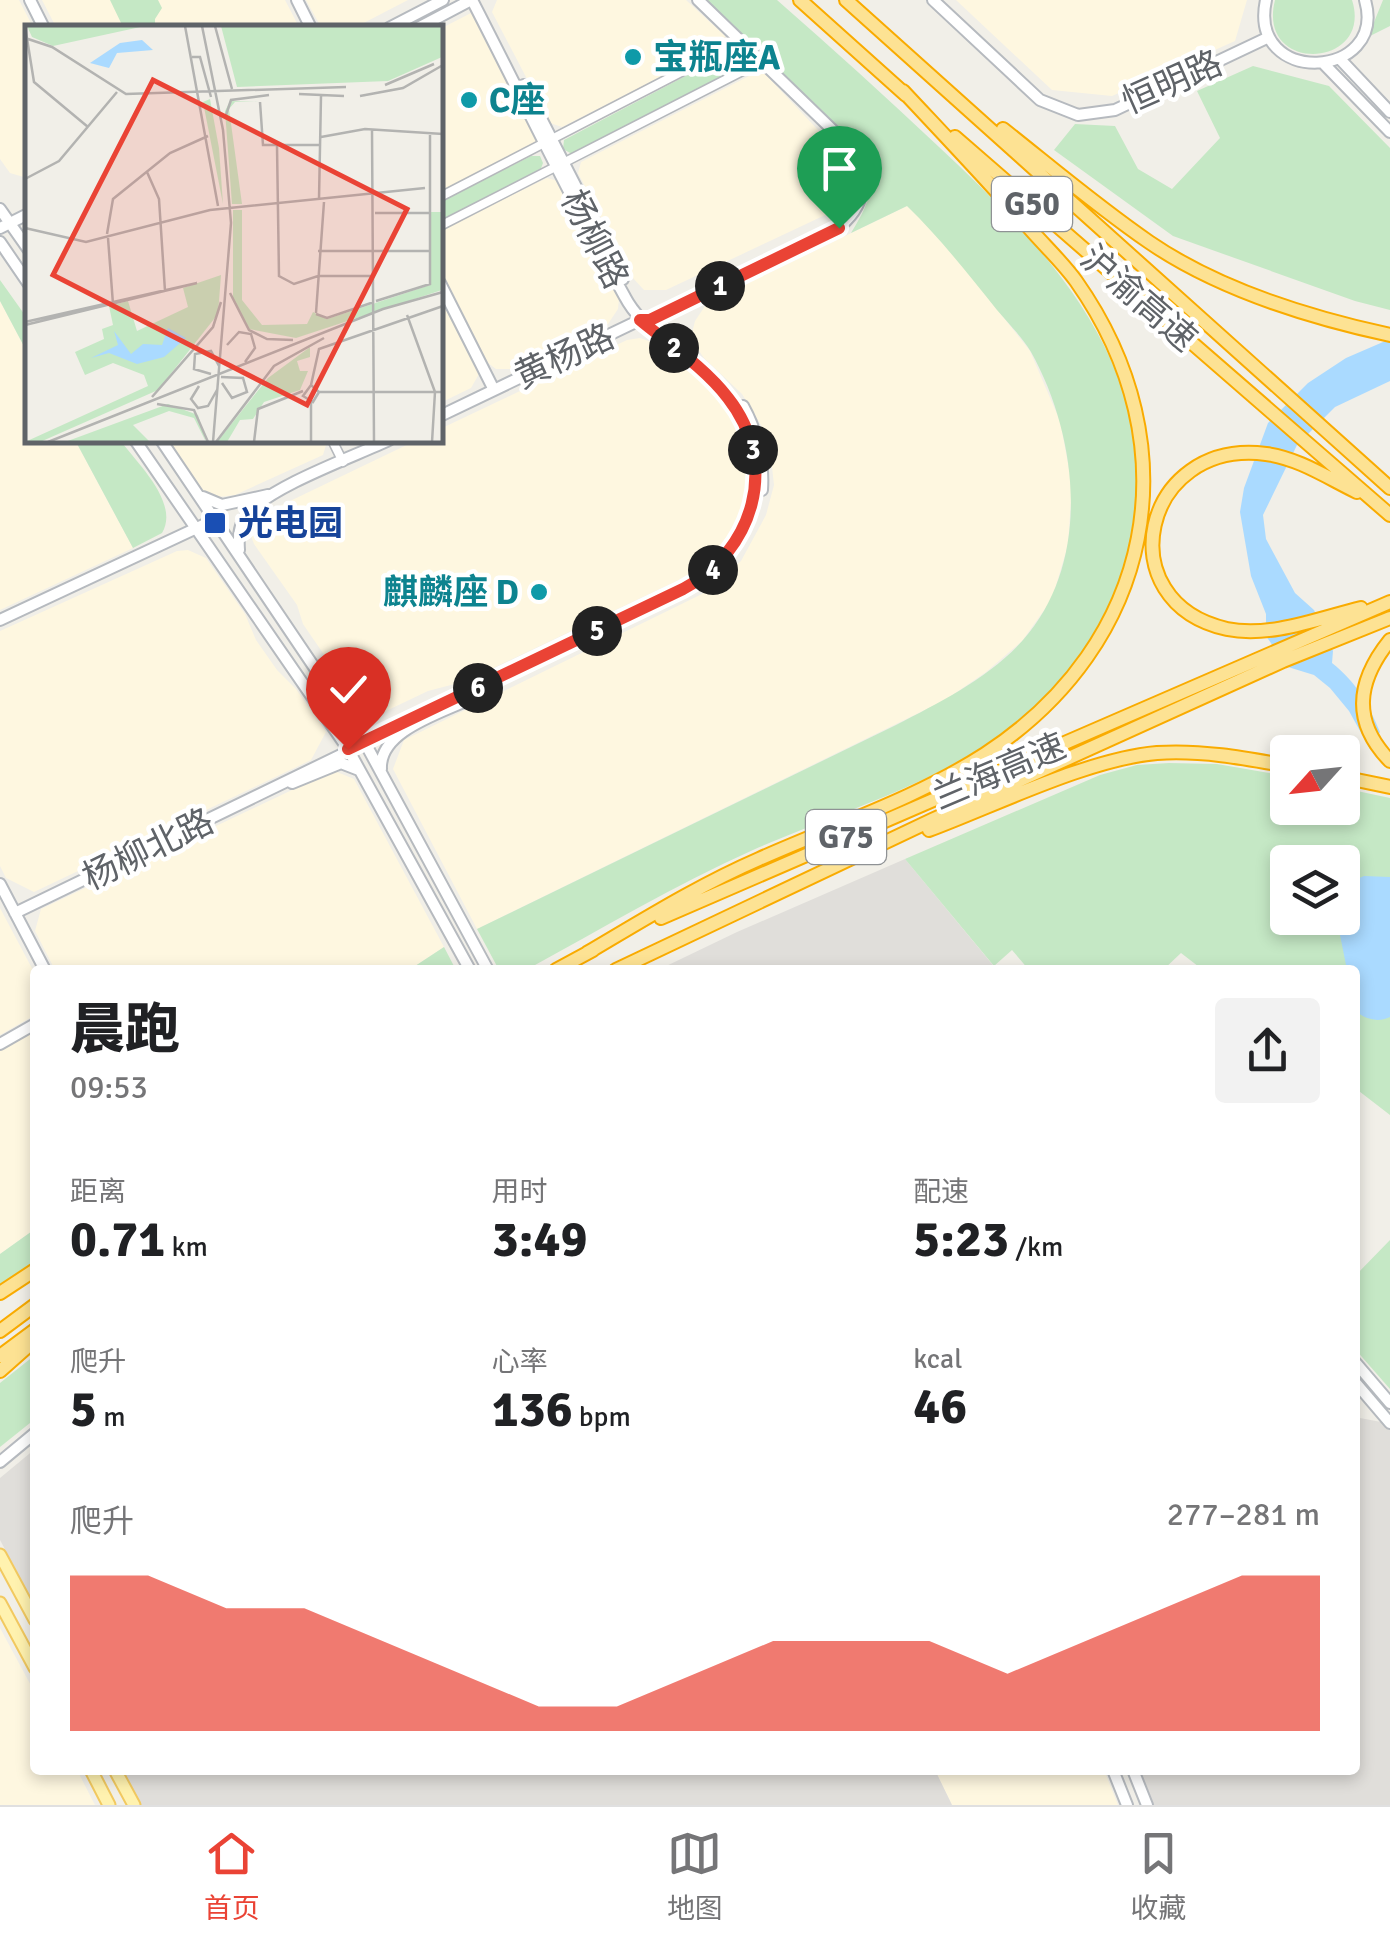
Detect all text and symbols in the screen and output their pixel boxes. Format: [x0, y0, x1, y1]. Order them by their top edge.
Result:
inset map [25, 25, 442, 442]
place label: 宝瓶座A [653, 36, 781, 79]
street label: 恒明路 [1115, 41, 1229, 123]
marker: 宝瓶座A [622, 46, 644, 68]
place label: C座 [489, 79, 545, 122]
marker: C座 [458, 89, 480, 111]
pin [797, 126, 882, 229]
icon: arrive [812, 141, 867, 196]
road number: G50 [992, 177, 1072, 231]
street label: 杨柳路 [552, 183, 638, 296]
street label: 沪渝高速 [1072, 236, 1206, 361]
pin: 1 [695, 261, 745, 311]
text: 1 [712, 269, 728, 303]
street label: 黄杨路 [508, 315, 621, 398]
pin: 2 [649, 323, 699, 373]
text: 2 [666, 331, 682, 365]
pin: 3 [728, 425, 778, 475]
text: 3 [745, 433, 761, 467]
place label: 光电园 [238, 502, 343, 545]
marker: 光电园 [202, 510, 228, 536]
pin: 4 [688, 545, 738, 595]
text: 4 [705, 553, 721, 587]
place label: 麒麟座 D [383, 571, 519, 614]
marker: 麒麟座 D [528, 581, 550, 603]
pin: 5 [572, 606, 622, 656]
text: 5 [589, 614, 605, 648]
pin [306, 647, 391, 750]
icon: check [321, 662, 376, 717]
pin: 6 [453, 663, 503, 713]
text: 6 [470, 671, 486, 705]
street label: 兰海高速 [926, 724, 1072, 819]
north arrow [1270, 735, 1360, 825]
map controls [1270, 735, 1360, 935]
street label: 杨柳北路 [76, 799, 221, 899]
road number: G75 [806, 810, 886, 864]
button: layers [1270, 845, 1360, 935]
text: 晨跑 [70, 996, 180, 1064]
button: share [1215, 998, 1320, 1103]
text: 09:53 [70, 1068, 148, 1107]
text: 距离 [70, 1175, 126, 1209]
text: 用时 [492, 1175, 548, 1209]
text: 配速 [913, 1175, 969, 1209]
text: 0.71 [70, 1209, 165, 1271]
text: 3:49 [492, 1209, 587, 1271]
text: 5:23 [913, 1209, 1009, 1271]
text: km [165, 1230, 208, 1264]
text: /km [1009, 1230, 1063, 1264]
text: kcal [913, 1342, 962, 1376]
text: 爬升 [70, 1345, 126, 1379]
text: 心率 [492, 1345, 548, 1379]
text: 46 [913, 1376, 967, 1438]
text: 5 [70, 1379, 97, 1441]
text: 136 [492, 1379, 573, 1441]
text: m [97, 1400, 126, 1434]
text: bpm [573, 1400, 631, 1434]
text: 277–281 m [1167, 1495, 1320, 1534]
text: 爬升 [70, 1502, 134, 1541]
tab: 首页 [204, 1826, 260, 1926]
tab: 地图 [667, 1826, 723, 1926]
tab: 收藏 [1130, 1826, 1186, 1926]

